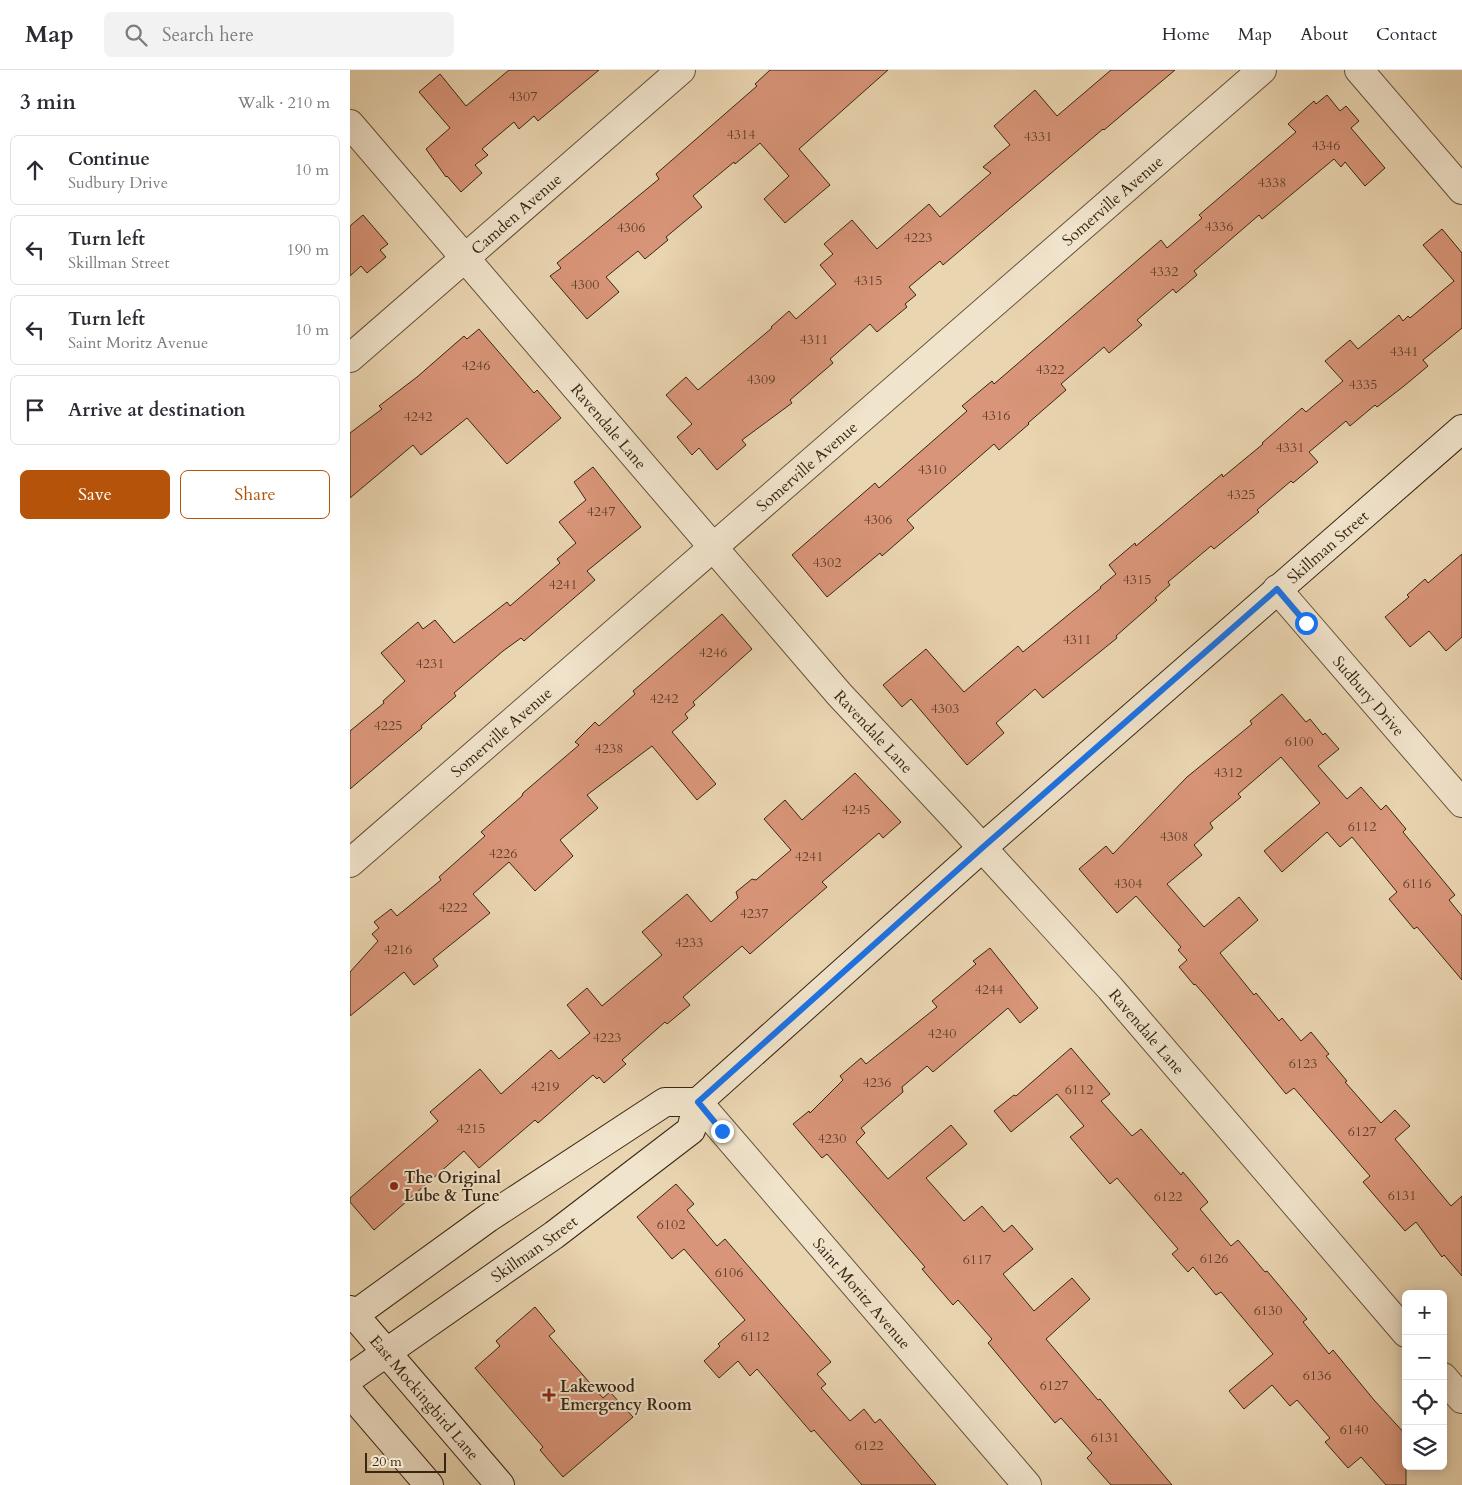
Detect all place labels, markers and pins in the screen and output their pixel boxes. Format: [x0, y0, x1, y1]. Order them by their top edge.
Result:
place label: The Original Lube & Tune [404, 1167, 501, 1207]
marker: The Original Lube & Tune [388, 1180, 400, 1192]
place label: Lakewood Emergency Room [560, 1376, 692, 1416]
marker: Lakewood Emergency Room [542, 1388, 556, 1402]

